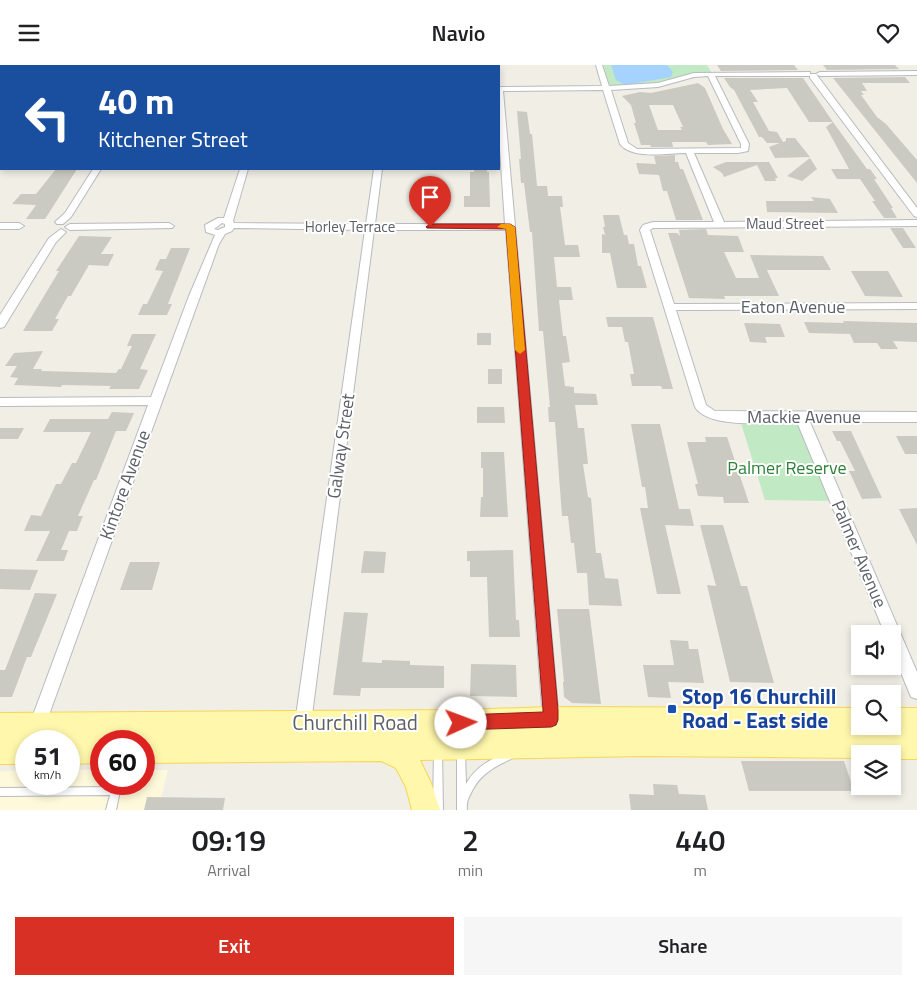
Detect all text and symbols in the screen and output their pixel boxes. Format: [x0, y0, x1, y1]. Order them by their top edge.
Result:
text: Navio [432, 16, 485, 50]
icon: menu [15, 19, 43, 47]
icon: heart [874, 19, 902, 47]
text: 40 m [98, 74, 174, 128]
icon: left [15, 85, 80, 150]
text: Kitchener Street [98, 122, 248, 156]
pin [409, 176, 451, 227]
icon: arrive [416, 183, 444, 211]
street label: Maud Street [746, 212, 825, 235]
street label: Horley Terrace [305, 215, 395, 238]
street label: Eaton Avenue [741, 293, 845, 320]
street label: Galway Street [320, 391, 361, 500]
street label: Mackie Avenue [747, 403, 861, 430]
street label: Kintore Avenue [92, 426, 157, 543]
park label: Palmer Reserve [727, 454, 847, 481]
street label: Palmer Avenue [825, 496, 894, 612]
map controls [851, 625, 901, 795]
button: sound [851, 625, 901, 675]
place label: Stop 16 Churchill Road - East side [682, 680, 837, 736]
button: search [851, 685, 901, 735]
position arrow [434, 696, 486, 748]
marker: Stop 16 Churchill Road - East side [666, 703, 678, 715]
street label: Churchill Road [292, 706, 418, 738]
speed limit sign: 60 [90, 730, 155, 795]
text: 51 [33, 737, 62, 775]
button: layers [851, 745, 901, 795]
text: km/h [34, 765, 61, 784]
text: 09:19 [192, 817, 266, 863]
text: 2 [462, 817, 479, 863]
text: 440 [675, 817, 725, 863]
text: Arrival [207, 858, 251, 882]
text: min [458, 858, 483, 882]
text: m [693, 858, 707, 882]
button: Exit [15, 917, 454, 975]
button: Share [464, 917, 902, 975]

